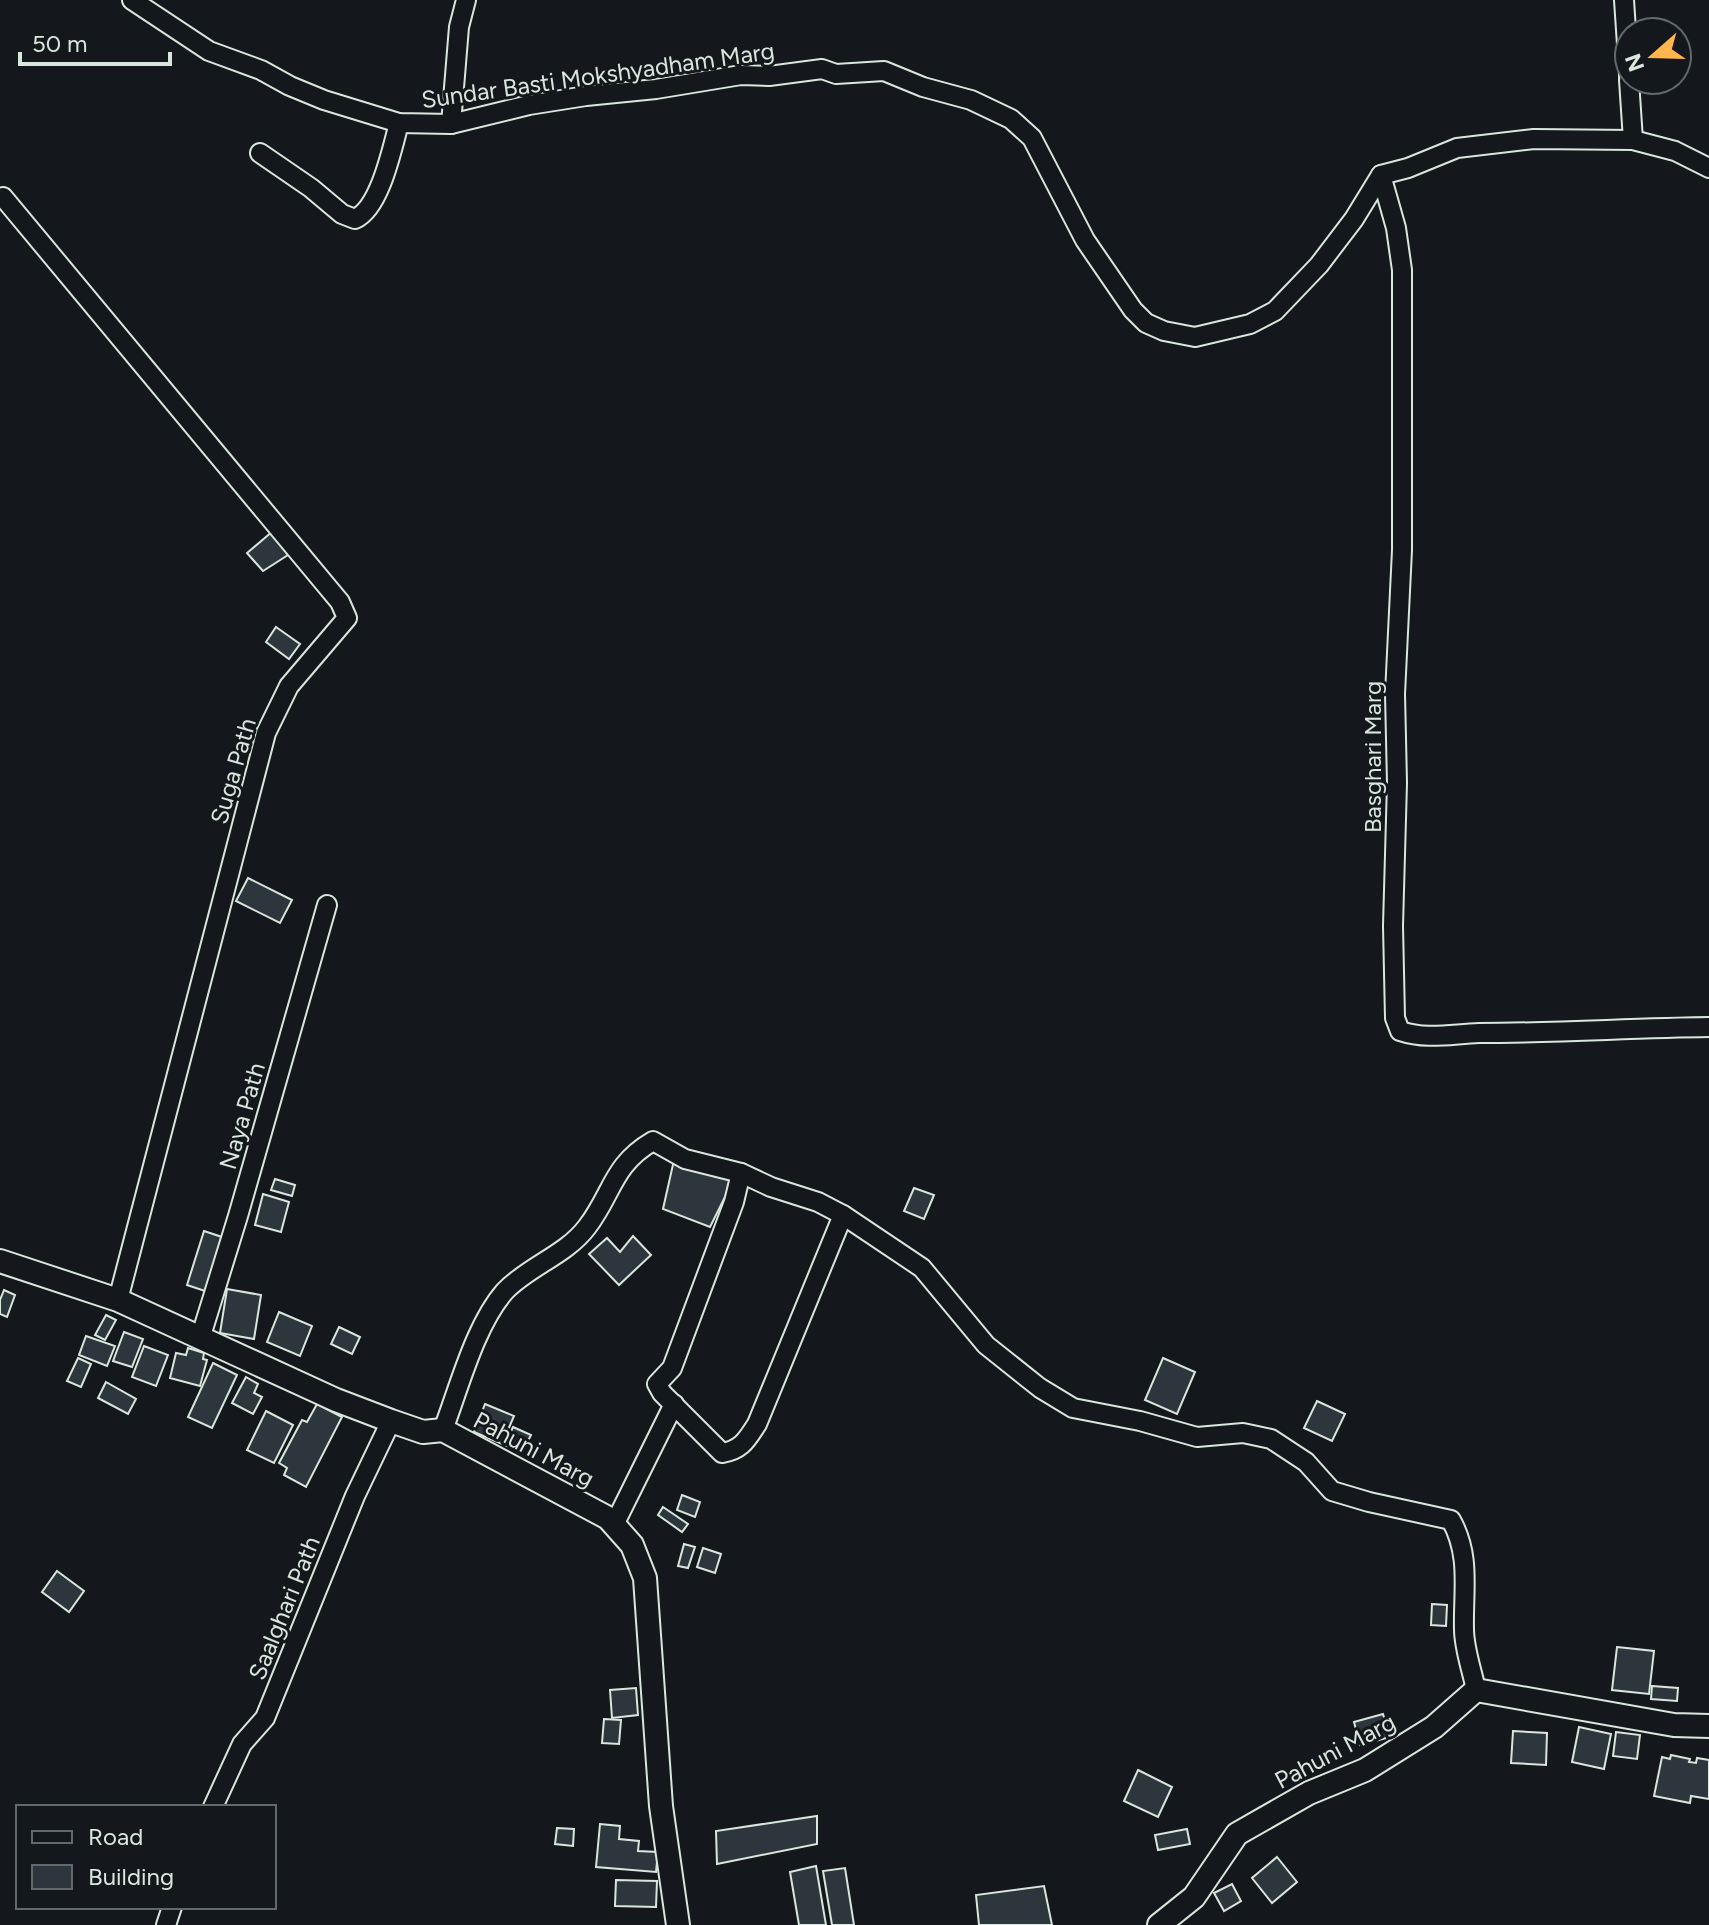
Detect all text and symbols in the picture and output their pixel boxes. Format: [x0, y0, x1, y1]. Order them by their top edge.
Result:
scale bar [20, 16, 170, 66]
north arrow [1613, 16, 1693, 96]
text: 50 m [32, 29, 88, 58]
street label: Sundar Basti Mokshyadham Marg [420, 36, 776, 114]
text: N [1619, 50, 1650, 75]
street label: Basghari Marg [1358, 681, 1387, 833]
street label: Suga Path [204, 715, 262, 827]
street label: Naya Path [213, 1059, 271, 1173]
street label: Pahuni Marg [469, 1405, 599, 1493]
street label: Saalghari Path [242, 1532, 326, 1684]
street label: Pahuni Marg [1270, 1707, 1400, 1795]
legend [16, 1805, 276, 1909]
text: Road [88, 1822, 143, 1851]
text: Building [88, 1862, 174, 1891]

